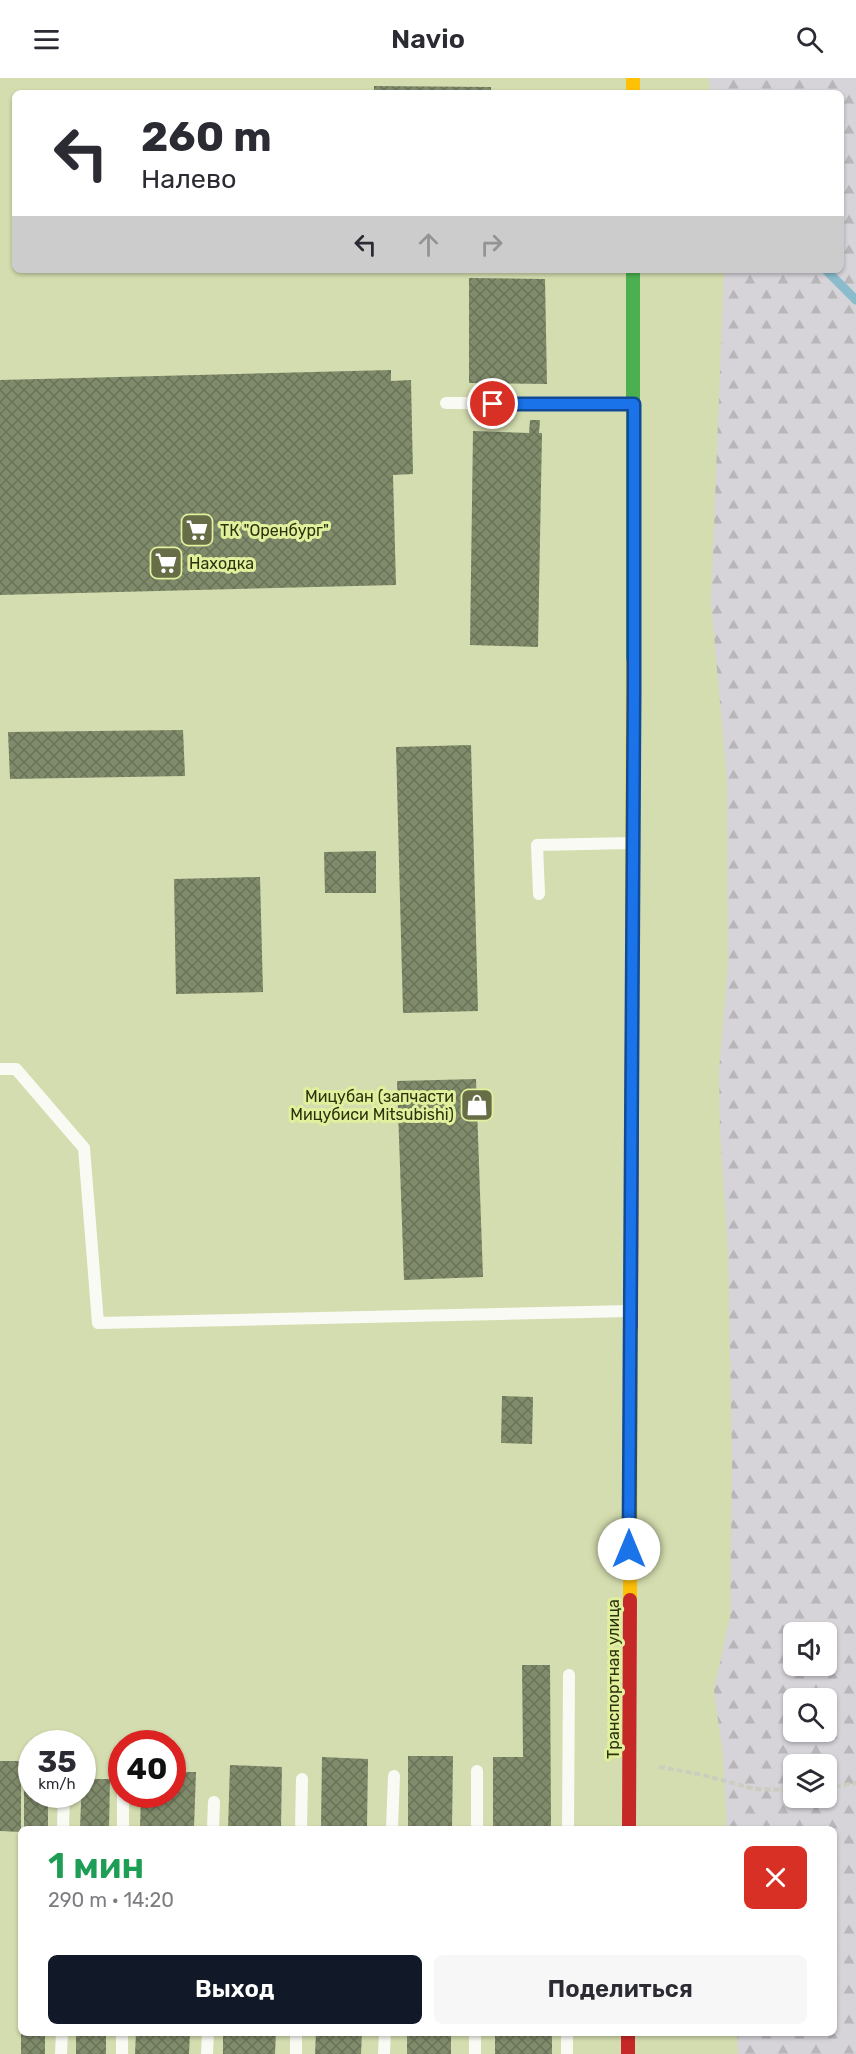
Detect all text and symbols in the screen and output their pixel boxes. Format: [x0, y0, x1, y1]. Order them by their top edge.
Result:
icon: menu [30, 23, 63, 56]
text: Navio [391, 23, 465, 55]
icon: search [793, 23, 826, 56]
text: 260 m [141, 112, 272, 162]
icon: left [42, 114, 120, 192]
text: Налево [141, 163, 237, 195]
icon: left [349, 228, 382, 261]
icon: ahead [412, 228, 445, 261]
icon: right [475, 228, 508, 261]
pin [467, 378, 518, 429]
icon: arrive [476, 387, 509, 420]
supermarket icon: ТК "Оренбург" [179, 512, 215, 548]
place label: ТК "Оренбург" [220, 521, 329, 540]
supermarket icon: Находка [148, 545, 184, 581]
place label: Находка [189, 554, 254, 573]
place label: Мицубан (запчасти Мицубиси Mitsubishi) [290, 1087, 454, 1124]
shop icon: Мицубан (запчасти Мицубиси Mitsubishi) [459, 1087, 495, 1123]
position arrow [597, 1517, 661, 1581]
street label: Транспортная улица [604, 1599, 623, 1759]
map controls [783, 1622, 837, 1808]
button: sound [783, 1622, 837, 1676]
button: search [783, 1688, 837, 1742]
speed limit sign: 40 [108, 1730, 186, 1808]
text: 35 [37, 1744, 77, 1780]
button: layers [783, 1754, 837, 1808]
text: km/h [38, 1775, 76, 1793]
text: 1 мин [48, 1844, 144, 1887]
button: close [744, 1846, 807, 1909]
text: 290 m · 14:20 [48, 1888, 174, 1912]
button: Выход [48, 1955, 422, 2024]
button: Поделиться [434, 1955, 807, 2024]

